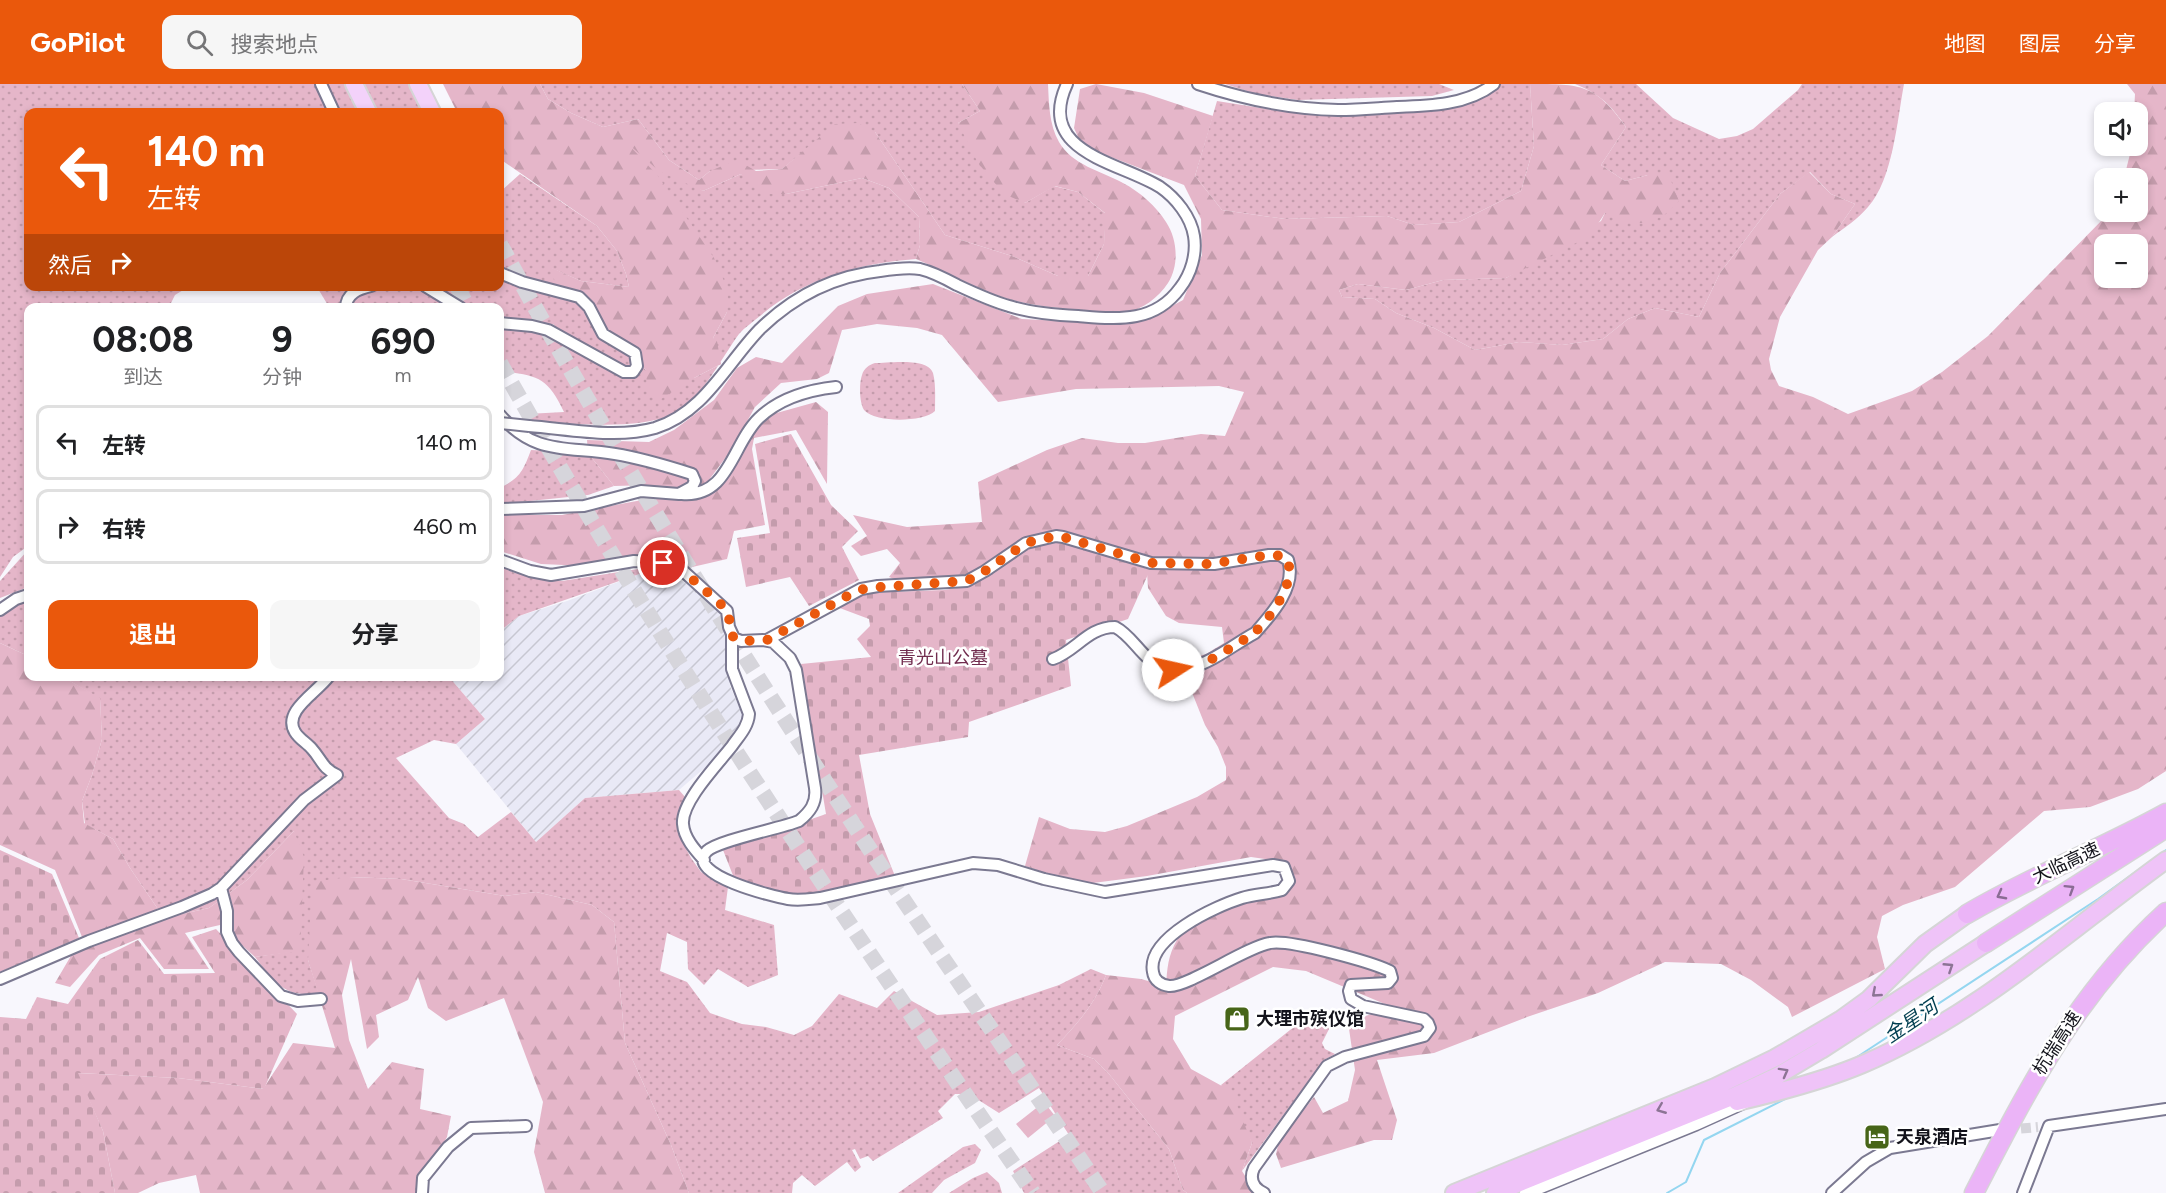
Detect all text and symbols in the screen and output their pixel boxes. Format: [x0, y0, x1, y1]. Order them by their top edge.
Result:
search box [162, 15, 582, 69]
text: GoPilot [30, 25, 126, 59]
icon: search [183, 26, 216, 59]
text: 搜索地点 [231, 31, 319, 58]
text: 地图 [1944, 31, 1986, 56]
text: 图层 [2019, 31, 2061, 56]
text: 分享 [2094, 31, 2136, 56]
map controls [2094, 102, 2148, 288]
button: sound [2094, 102, 2148, 156]
text: 140 m [147, 126, 265, 177]
icon: left [48, 132, 126, 210]
button: + [2094, 168, 2148, 222]
text: 左转 [147, 182, 201, 215]
button: − [2094, 234, 2148, 288]
icon: right [104, 246, 137, 279]
text: 然后 [48, 252, 92, 279]
text: 08:08 [92, 318, 194, 361]
text: 9 [272, 318, 293, 361]
text: 690 [371, 320, 436, 363]
text: m [395, 363, 412, 387]
text: 到达 [123, 365, 163, 389]
text: 分钟 [262, 365, 302, 389]
icon: left [51, 426, 84, 459]
text: 140 m [416, 429, 477, 456]
text: 左转 [102, 432, 146, 459]
icon: right [51, 510, 84, 543]
text: 460 m [413, 513, 477, 540]
text: 右转 [102, 516, 146, 543]
pin [637, 537, 688, 588]
icon: arrive [646, 546, 679, 579]
button: 退出 [48, 600, 258, 669]
button: 分享 [270, 600, 480, 669]
position arrow [1141, 638, 1205, 702]
park label: 青光山公墓 [898, 647, 988, 669]
street label: 大临高速 [2029, 838, 2103, 888]
one-way arrow [2064, 884, 2074, 896]
one-way arrow [1997, 888, 2007, 899]
one-way arrow [1942, 964, 1953, 975]
one-way arrow [1872, 986, 1883, 997]
water label: 金星河 [1879, 992, 1946, 1048]
shop icon: 大理市殡仪馆 [1222, 1004, 1252, 1034]
street label: 杭瑞高速 [2028, 1007, 2086, 1079]
place label: 大理市殡仪馆 [1256, 1008, 1364, 1030]
one-way arrow [1778, 1068, 1788, 1079]
one-way arrow [1656, 1102, 1667, 1114]
hotel icon: 天泉酒店 [1862, 1122, 1892, 1152]
place label: 天泉酒店 [1896, 1126, 1968, 1148]

